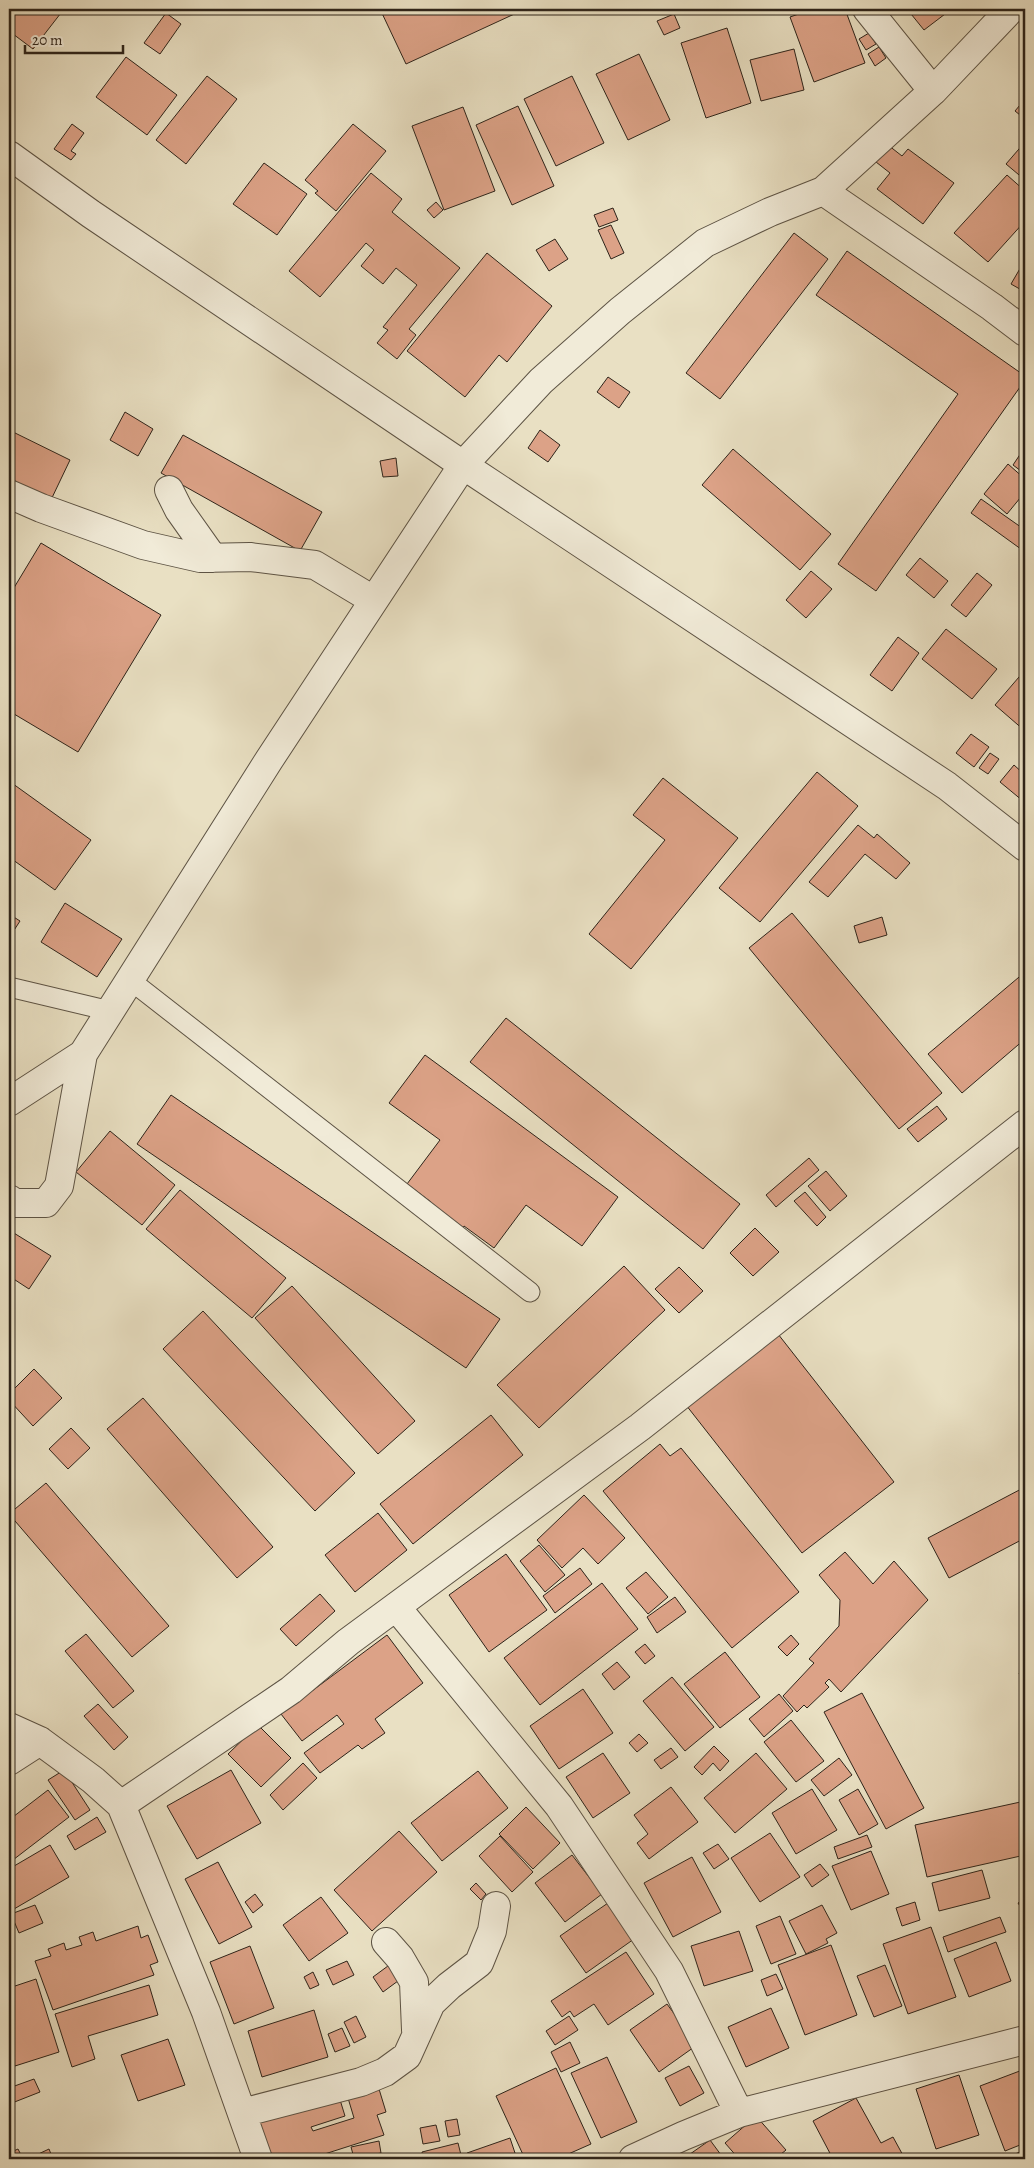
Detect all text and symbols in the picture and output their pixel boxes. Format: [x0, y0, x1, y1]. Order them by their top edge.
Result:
scale bar [25, 22, 122, 54]
text: 20 m [32, 30, 63, 50]

